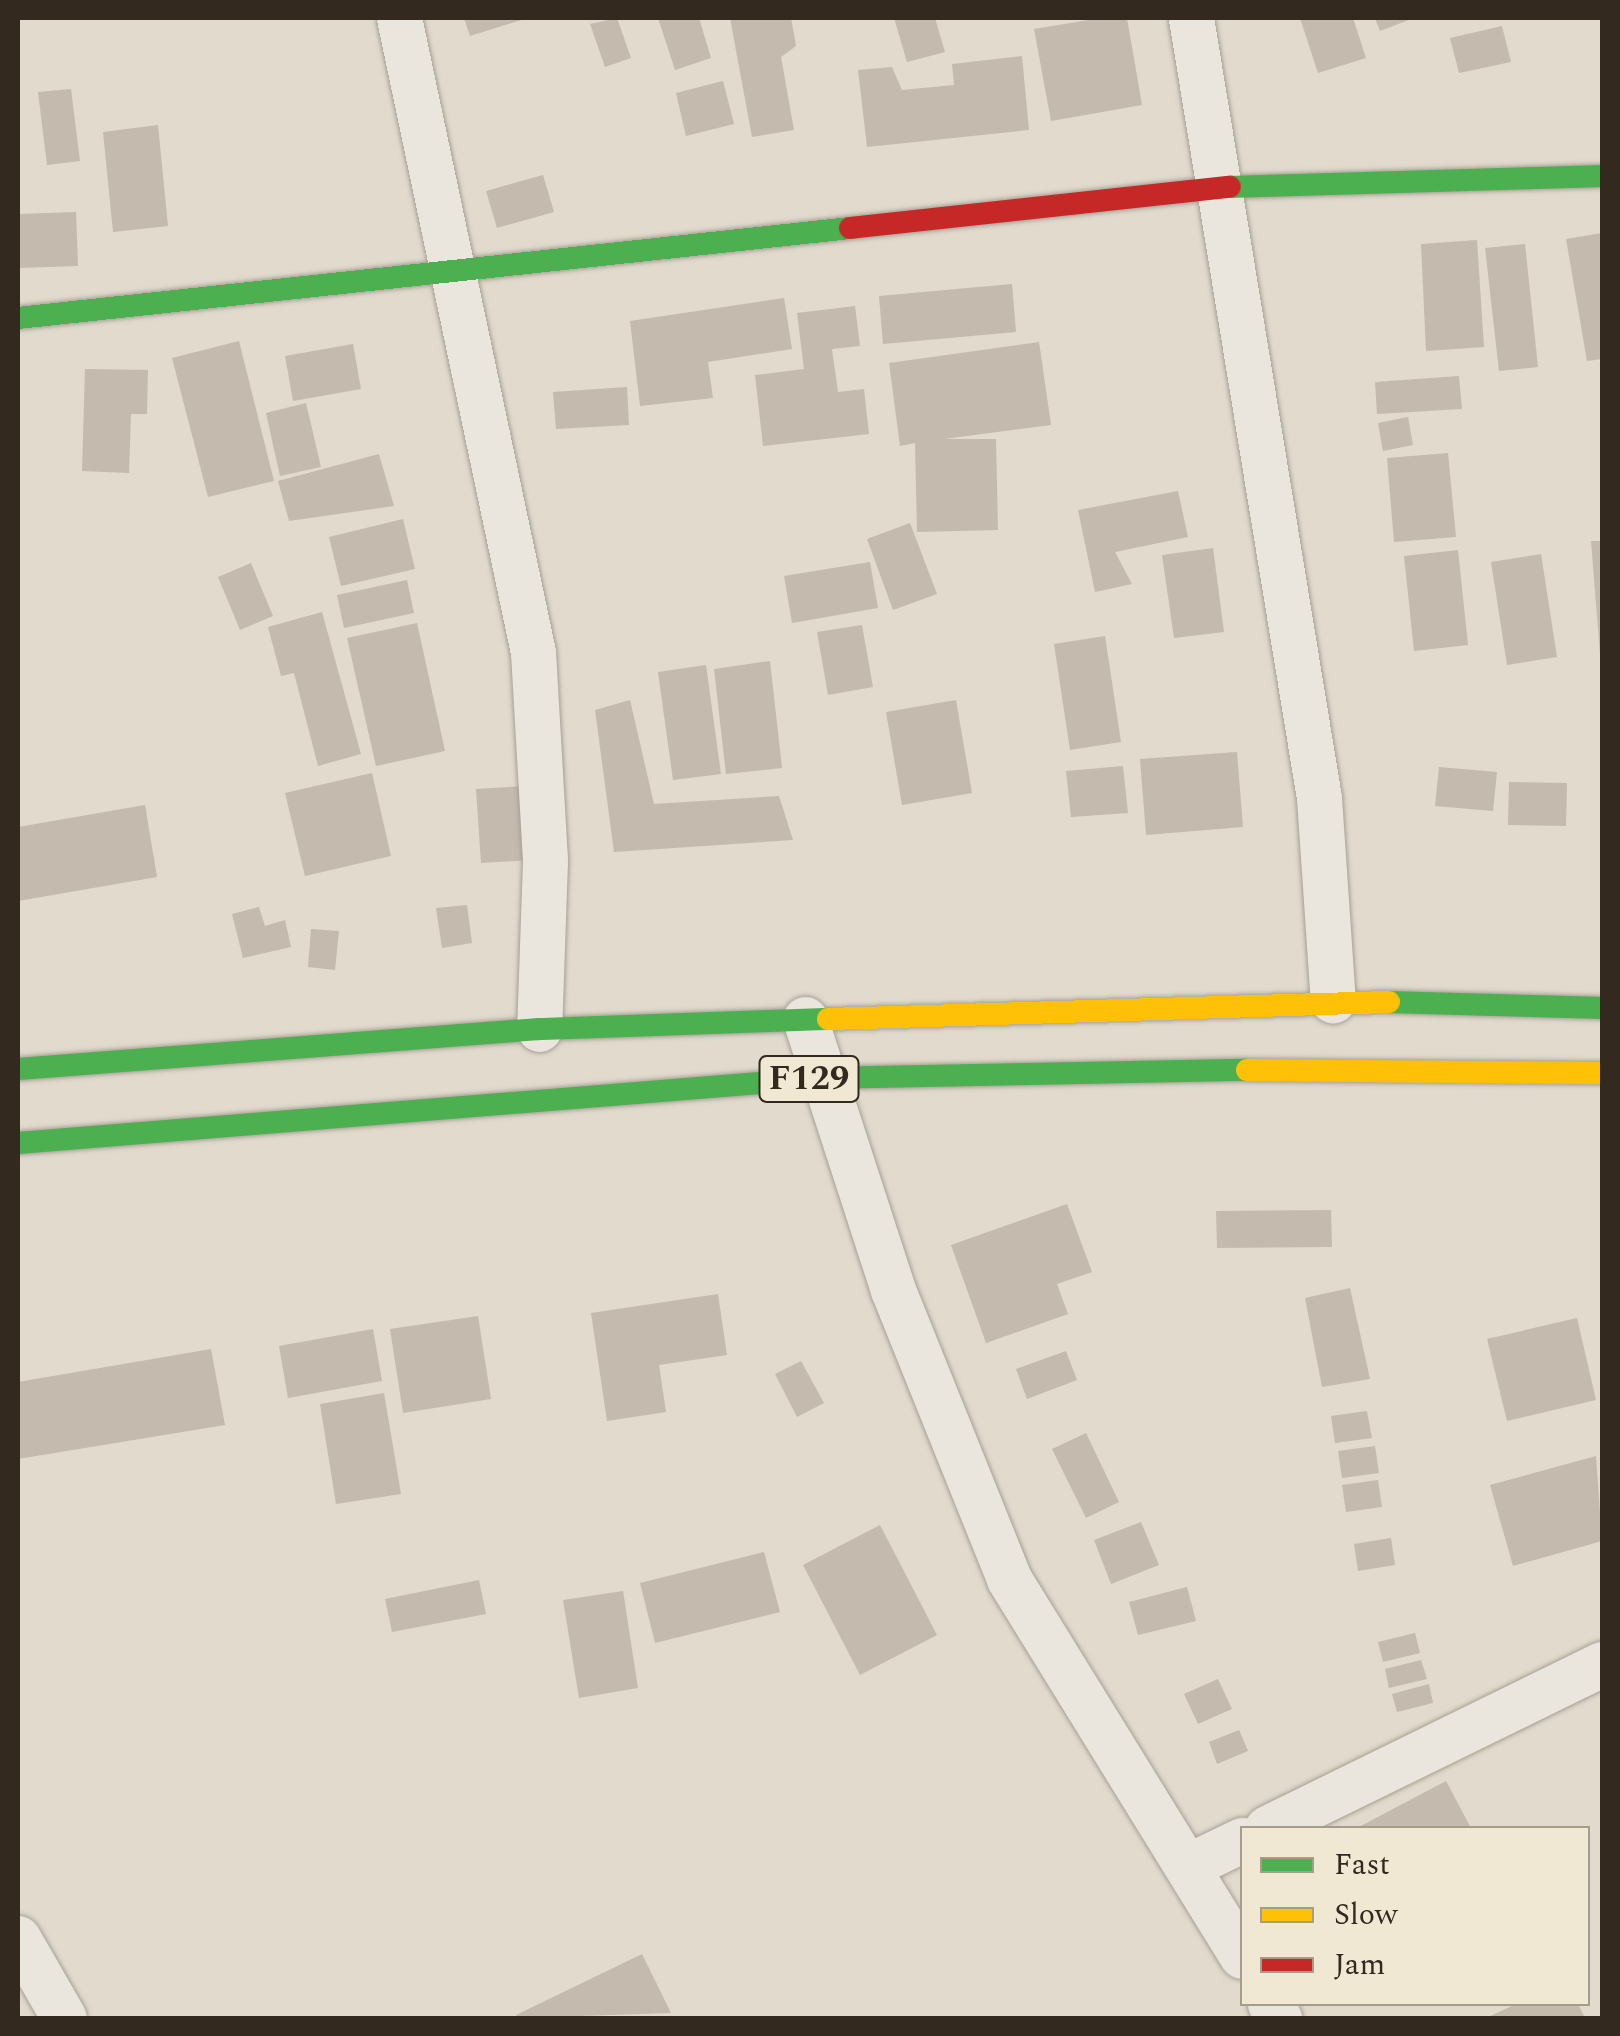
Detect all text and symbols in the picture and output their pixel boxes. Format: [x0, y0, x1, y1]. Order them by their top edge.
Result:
road number: F129 [756, 1049, 862, 1109]
legend [1240, 1826, 1590, 2006]
text: Fast [1334, 1842, 1390, 1888]
text: Slow [1334, 1892, 1398, 1938]
text: Jam [1334, 1942, 1385, 1988]

